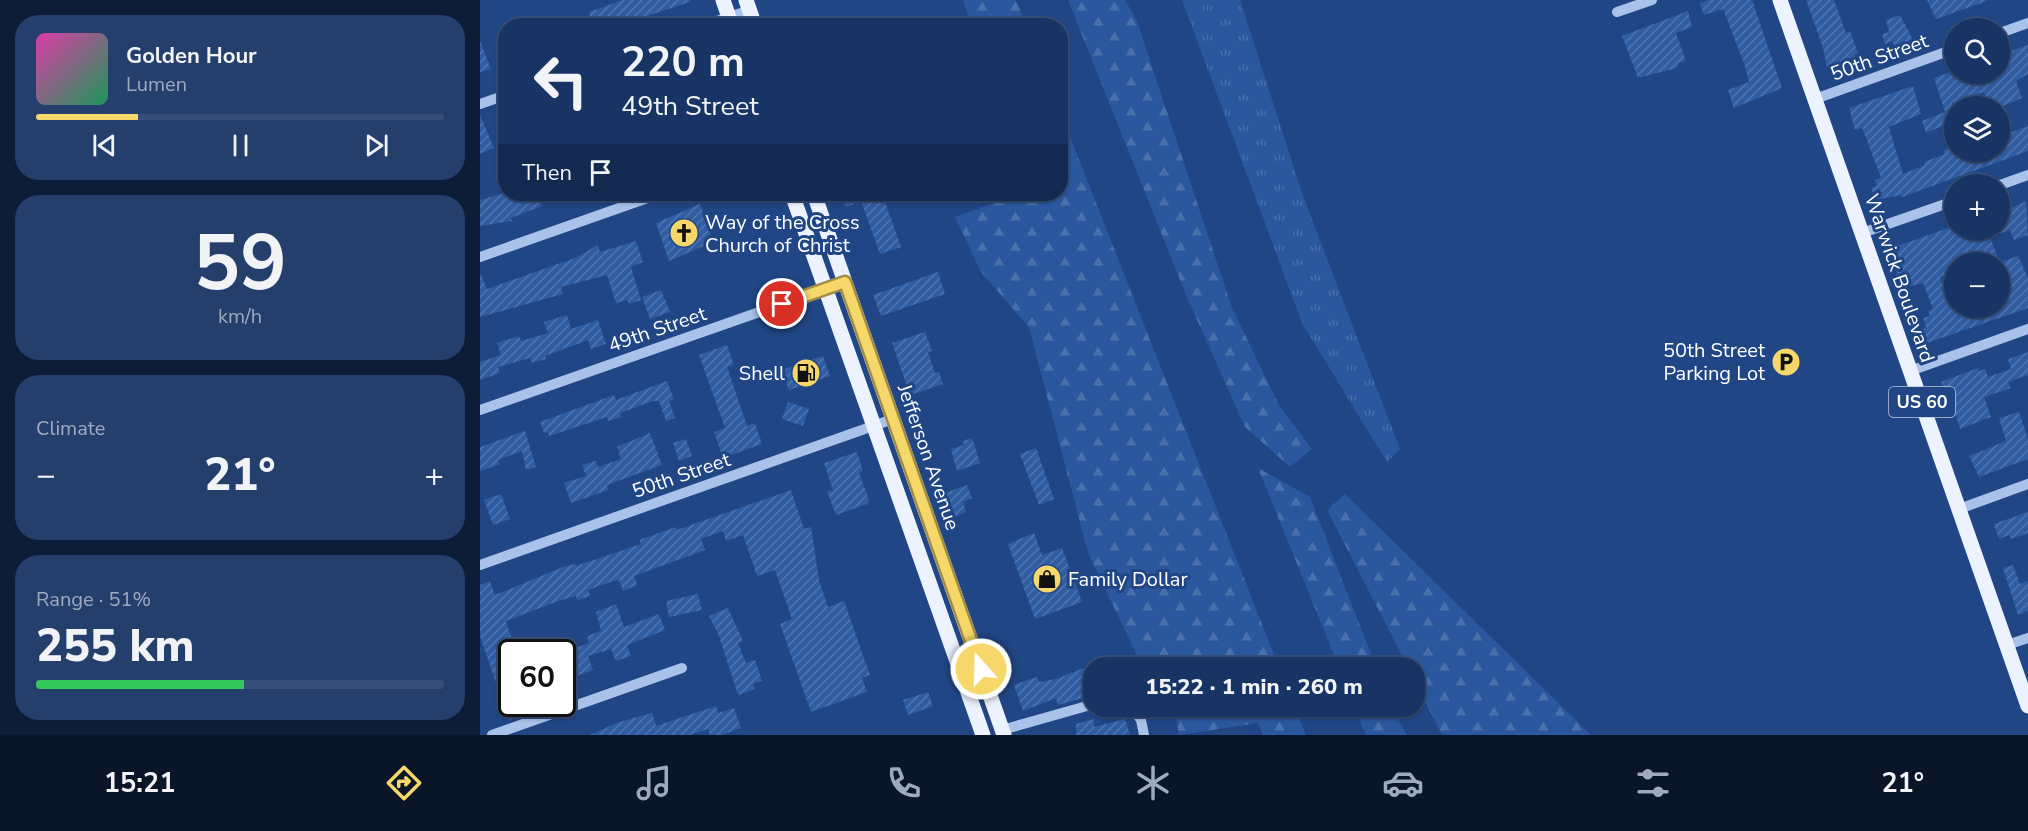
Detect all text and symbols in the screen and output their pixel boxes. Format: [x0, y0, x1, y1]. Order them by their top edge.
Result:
map controls [1944, 18, 2010, 318]
button: search [1944, 18, 2010, 84]
street label: 50th Street [1827, 27, 1933, 88]
text: 220 m [621, 34, 745, 91]
text: Golden Hour [126, 41, 257, 71]
icon: left [522, 42, 600, 120]
text: Lumen [126, 71, 187, 98]
text: 49th Street [621, 88, 759, 125]
button: layers [1944, 96, 2010, 162]
icon: previous [88, 129, 121, 162]
icon: pause [224, 129, 257, 162]
icon: next [360, 129, 393, 162]
icon: arrive [584, 156, 617, 189]
text: Then [522, 158, 572, 188]
button: + [1944, 174, 2010, 240]
street label: Warwick Boulevard [1858, 190, 1941, 366]
place label: Way of the Cross Church of Christ [705, 209, 860, 259]
text: 59 [193, 210, 287, 317]
church icon: Way of the Cross Church of Christ [668, 217, 700, 249]
button: − [1944, 252, 2010, 318]
pin [756, 278, 807, 329]
icon: arrive [765, 287, 798, 320]
street label: 49th Street [605, 300, 711, 359]
text: km/h [218, 303, 262, 330]
place label: 50th Street Parking Lot [1663, 337, 1766, 387]
parking icon: 50th Street Parking Lot [1770, 346, 1802, 378]
fuel station icon: Shell [790, 357, 822, 389]
place label: Shell [739, 360, 785, 387]
street label: Jefferson Avenue [891, 380, 966, 534]
road number: US 60 [1889, 387, 1955, 417]
text: Climate [36, 415, 105, 442]
text: 21° [204, 445, 276, 506]
street label: 50th Street [629, 446, 735, 505]
text: − [36, 453, 56, 498]
text: + [424, 453, 444, 498]
shop icon: Family Dollar [1031, 563, 1063, 595]
place label: Family Dollar [1068, 566, 1188, 593]
text: Range · 51% [36, 586, 151, 613]
text: 255 km [36, 616, 195, 677]
position arrow [949, 637, 1013, 701]
speed limit sign: 60 [498, 639, 576, 717]
text: 15:22 · 1 min · 260 m [1145, 672, 1363, 702]
icon: directions [383, 762, 425, 804]
icon: music [633, 762, 675, 804]
icon: phone [883, 762, 925, 804]
icon: climate [1132, 762, 1174, 804]
icon: car [1382, 762, 1424, 804]
icon: filters [1632, 762, 1674, 804]
text: 15:21 [104, 765, 175, 802]
text: 21° [1881, 765, 1924, 802]

